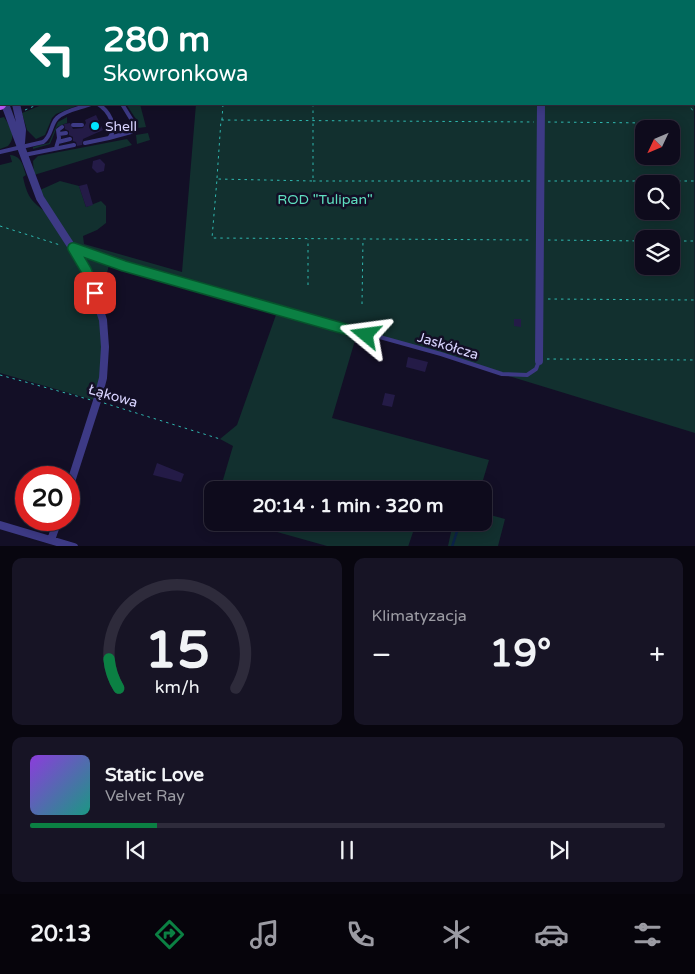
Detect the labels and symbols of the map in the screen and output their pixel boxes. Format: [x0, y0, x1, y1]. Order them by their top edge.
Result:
place label: Shell [105, 118, 137, 135]
marker: Shell [89, 120, 101, 132]
north arrow [635, 120, 680, 165]
park label: ROD "Tulipan" [277, 191, 373, 208]
pin [74, 272, 116, 314]
position arrow [339, 308, 391, 360]
street label: Jaskółcza [415, 329, 481, 363]
street label: Łąkowa [86, 381, 140, 411]
speed limit sign: 20 [15, 466, 80, 531]

